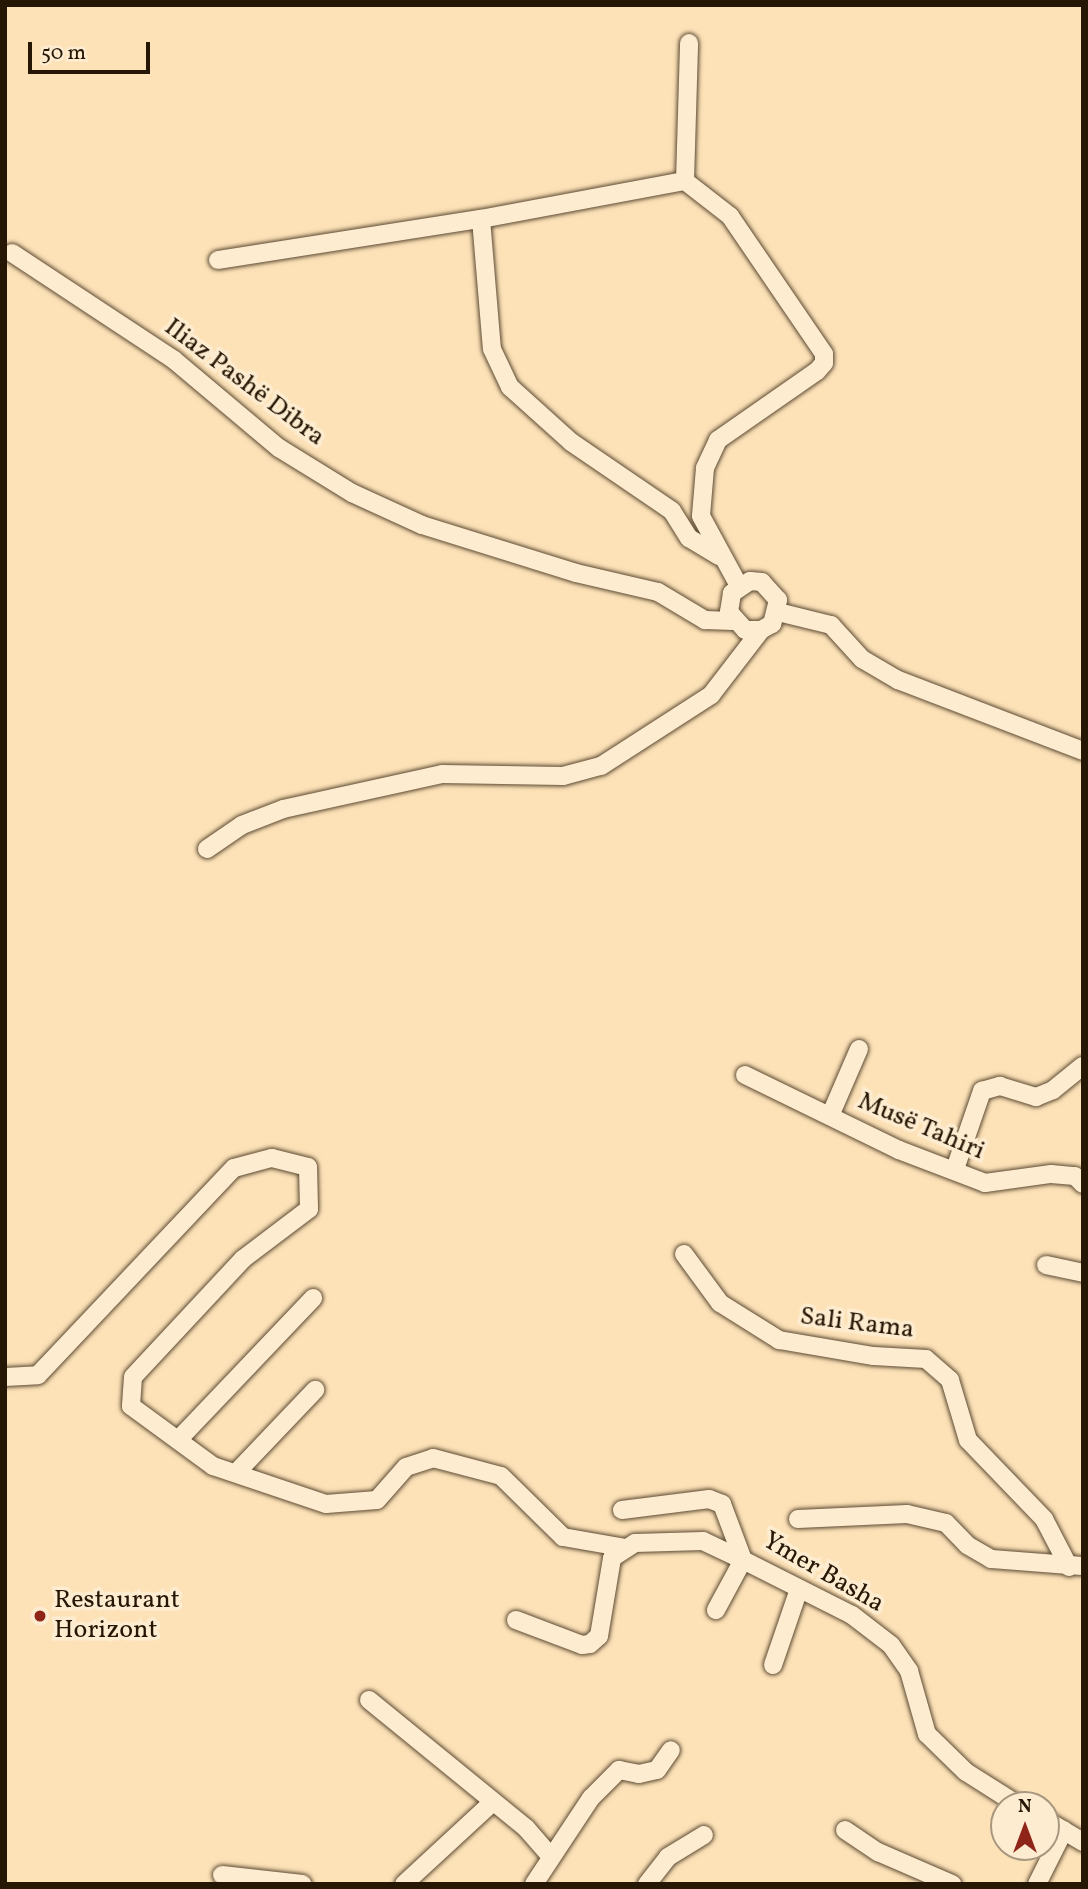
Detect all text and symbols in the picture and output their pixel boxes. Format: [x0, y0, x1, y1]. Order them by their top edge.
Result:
scale bar [32, 28, 154, 72]
text: 50 m [41, 39, 86, 68]
street label: Iliaz Pashë Dibra [158, 312, 330, 454]
street label: Musë Tahiri [852, 1086, 990, 1168]
street label: Sali Rama [798, 1302, 916, 1346]
street label: Ymer Basha [757, 1526, 889, 1620]
place label: Restaurant Horizont [54, 1585, 180, 1646]
marker: Restaurant Horizont [32, 1608, 48, 1624]
north arrow [990, 1791, 1060, 1861]
text: N [1018, 1794, 1032, 1820]

